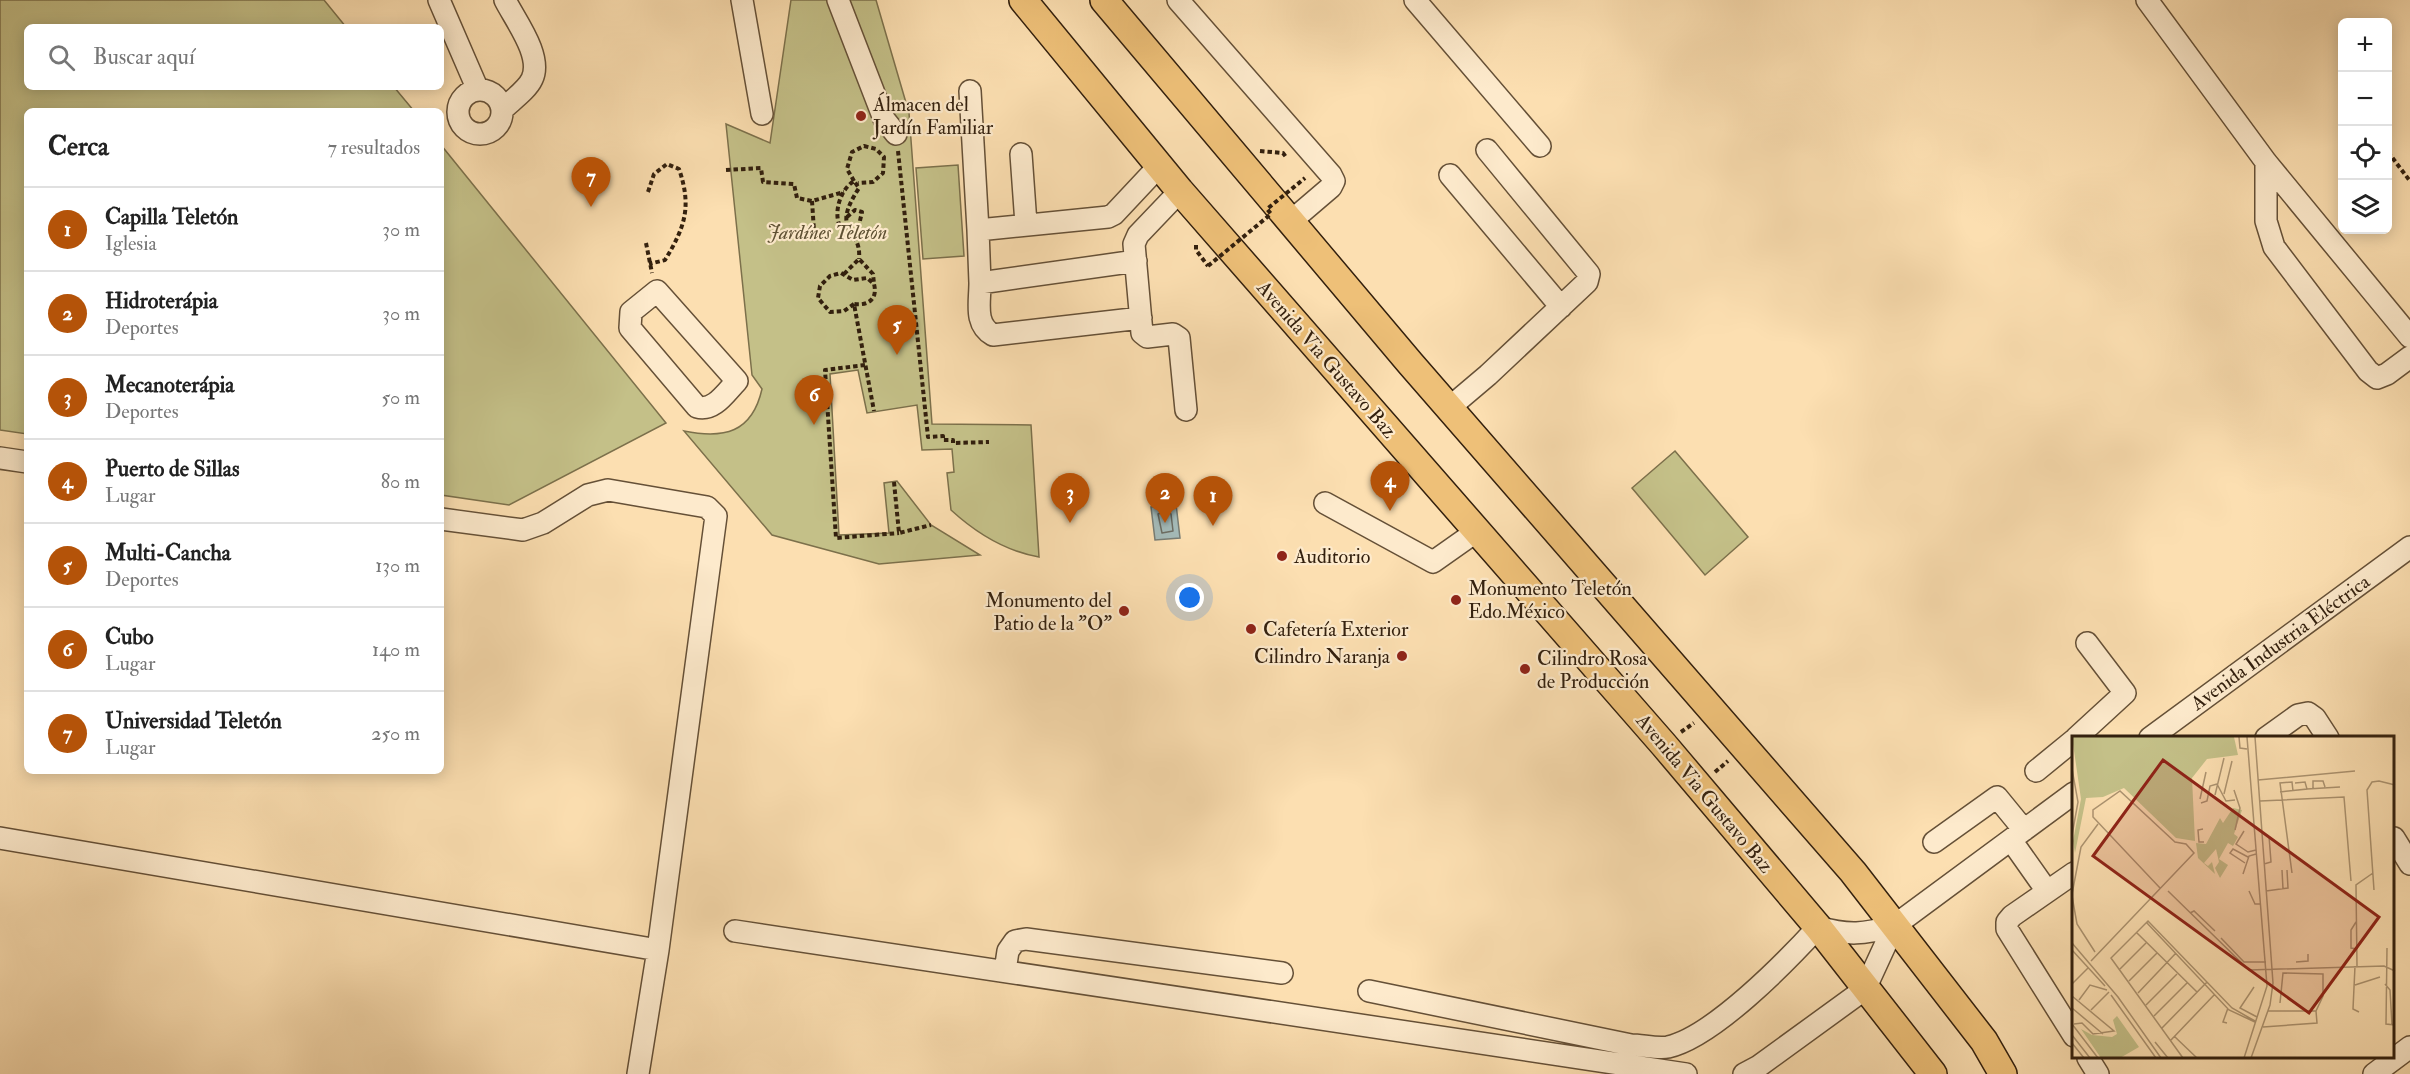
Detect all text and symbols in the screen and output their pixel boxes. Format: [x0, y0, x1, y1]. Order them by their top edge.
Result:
map controls [2338, 18, 2392, 234]
button: + [2338, 18, 2392, 72]
search box [24, 24, 444, 90]
icon: search [45, 41, 78, 74]
text: Buscar aquí [93, 43, 195, 71]
button: − [2338, 72, 2392, 126]
place label: Álmacen del Jardín Familiar [872, 91, 994, 140]
marker: Álmacen del Jardín Familiar [854, 109, 868, 123]
button: locate [2338, 126, 2392, 180]
text: Cerca [48, 131, 109, 163]
text: 7 resultados [328, 135, 420, 160]
pin: 7 [572, 158, 610, 207]
button: layers [2338, 180, 2392, 234]
text: Capilla Teletón [105, 203, 238, 231]
text: 1 [64, 217, 71, 242]
text: 30 m [382, 217, 420, 242]
park label: Jardínes Teletón [767, 220, 887, 245]
text: Iglesia [105, 231, 157, 256]
street label: Avenida Via Gustavo Baz [1251, 275, 1402, 443]
text: Hidroterápia [105, 287, 218, 315]
text: 2 [62, 301, 73, 326]
text: 30 m [382, 301, 420, 326]
pin: 5 [878, 306, 916, 355]
text: Deportes [105, 315, 179, 340]
text: Mecanoterápia [105, 371, 234, 399]
pin: 6 [794, 376, 834, 425]
text: 3 [64, 385, 71, 410]
text: 50 m [381, 385, 420, 410]
text: Deportes [105, 399, 179, 424]
text: Puerto de Sillas [105, 455, 239, 483]
pin: 4 [1370, 462, 1410, 511]
text: 4 [62, 469, 73, 494]
text: 80 m [381, 469, 420, 494]
pin: 3 [1050, 474, 1090, 523]
pin: 2 [1146, 474, 1184, 523]
pin: 1 [1194, 476, 1232, 526]
text: Lugar [105, 483, 155, 508]
text: Multi-Cancha [105, 539, 231, 567]
place label: Auditorio [1293, 544, 1370, 569]
marker: Auditorio [1275, 549, 1289, 563]
text: 5 [63, 553, 72, 578]
text: 130 m [375, 553, 420, 578]
text: Deportes [105, 567, 179, 592]
street label: Avenida Industria Eléctrica [2185, 569, 2375, 716]
place label: Monumento Teletón Edo.México [1468, 576, 1632, 624]
your location [1175, 583, 1204, 612]
place label: Monumento del Patio de la "O" [985, 588, 1112, 636]
marker: Monumento Teletón Edo.México [1449, 593, 1463, 607]
marker: Monumento del Patio de la "O" [1117, 604, 1131, 618]
place label: Cafetería Exterior [1263, 617, 1409, 642]
marker: Cafetería Exterior [1244, 622, 1258, 636]
text: Cubo [105, 623, 154, 651]
text: 6 [62, 637, 73, 662]
text: 140 m [372, 637, 420, 662]
place label: Cilindro Naranja [1254, 644, 1391, 669]
place label: Cilindro Rosa de Producción [1537, 646, 1649, 694]
marker: Cilindro Naranja [1395, 649, 1409, 663]
text: Lugar [105, 651, 155, 676]
marker: Cilindro Rosa de Producción [1518, 662, 1532, 676]
text: Universidad Teletón [105, 707, 282, 735]
street label: Avenida Via Gustavo Baz [1630, 708, 1779, 878]
text: 7 [63, 721, 72, 746]
text: 250 m [371, 721, 420, 746]
text: Lugar [105, 735, 155, 760]
inset map [2072, 736, 2395, 1059]

